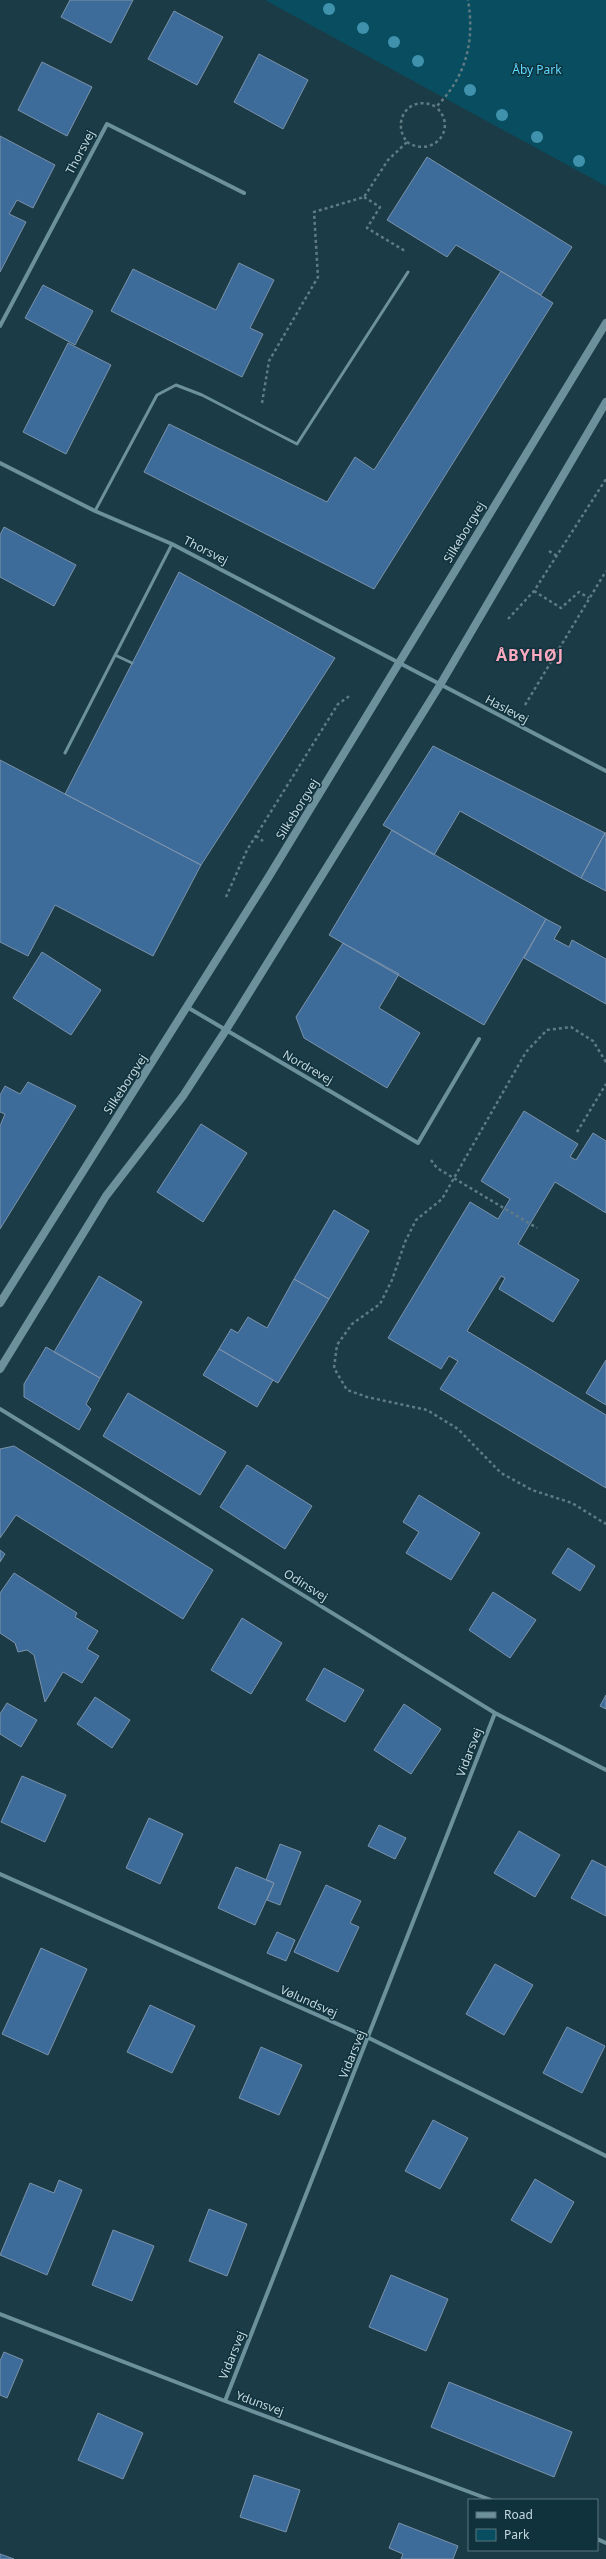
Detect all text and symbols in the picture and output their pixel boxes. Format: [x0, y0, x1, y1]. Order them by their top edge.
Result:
park label: Åby Park [512, 61, 562, 78]
street label: Thorsvej [61, 127, 99, 177]
street label: Silkeborgvej [439, 498, 489, 566]
street label: Thorsvej [181, 532, 231, 568]
district label: ÅBYHØJ [496, 644, 564, 666]
street label: Haslevej [482, 690, 532, 728]
street label: Silkeborgvej [272, 775, 322, 843]
street label: Nordrevej [280, 1046, 336, 1088]
street label: Silkeborgvej [99, 1051, 151, 1117]
street label: Odinsvej [281, 1565, 331, 1605]
street label: Vidarsvej [452, 1725, 486, 1779]
street label: Vølundsvej [278, 1981, 340, 2021]
street label: Vidarsvej [335, 2027, 369, 2081]
street label: Vidarsvej [215, 2328, 249, 2382]
street label: Ydunsvej [234, 2386, 286, 2420]
legend [468, 2499, 598, 2551]
text: Road [504, 2506, 533, 2523]
text: Park [504, 2526, 530, 2543]

